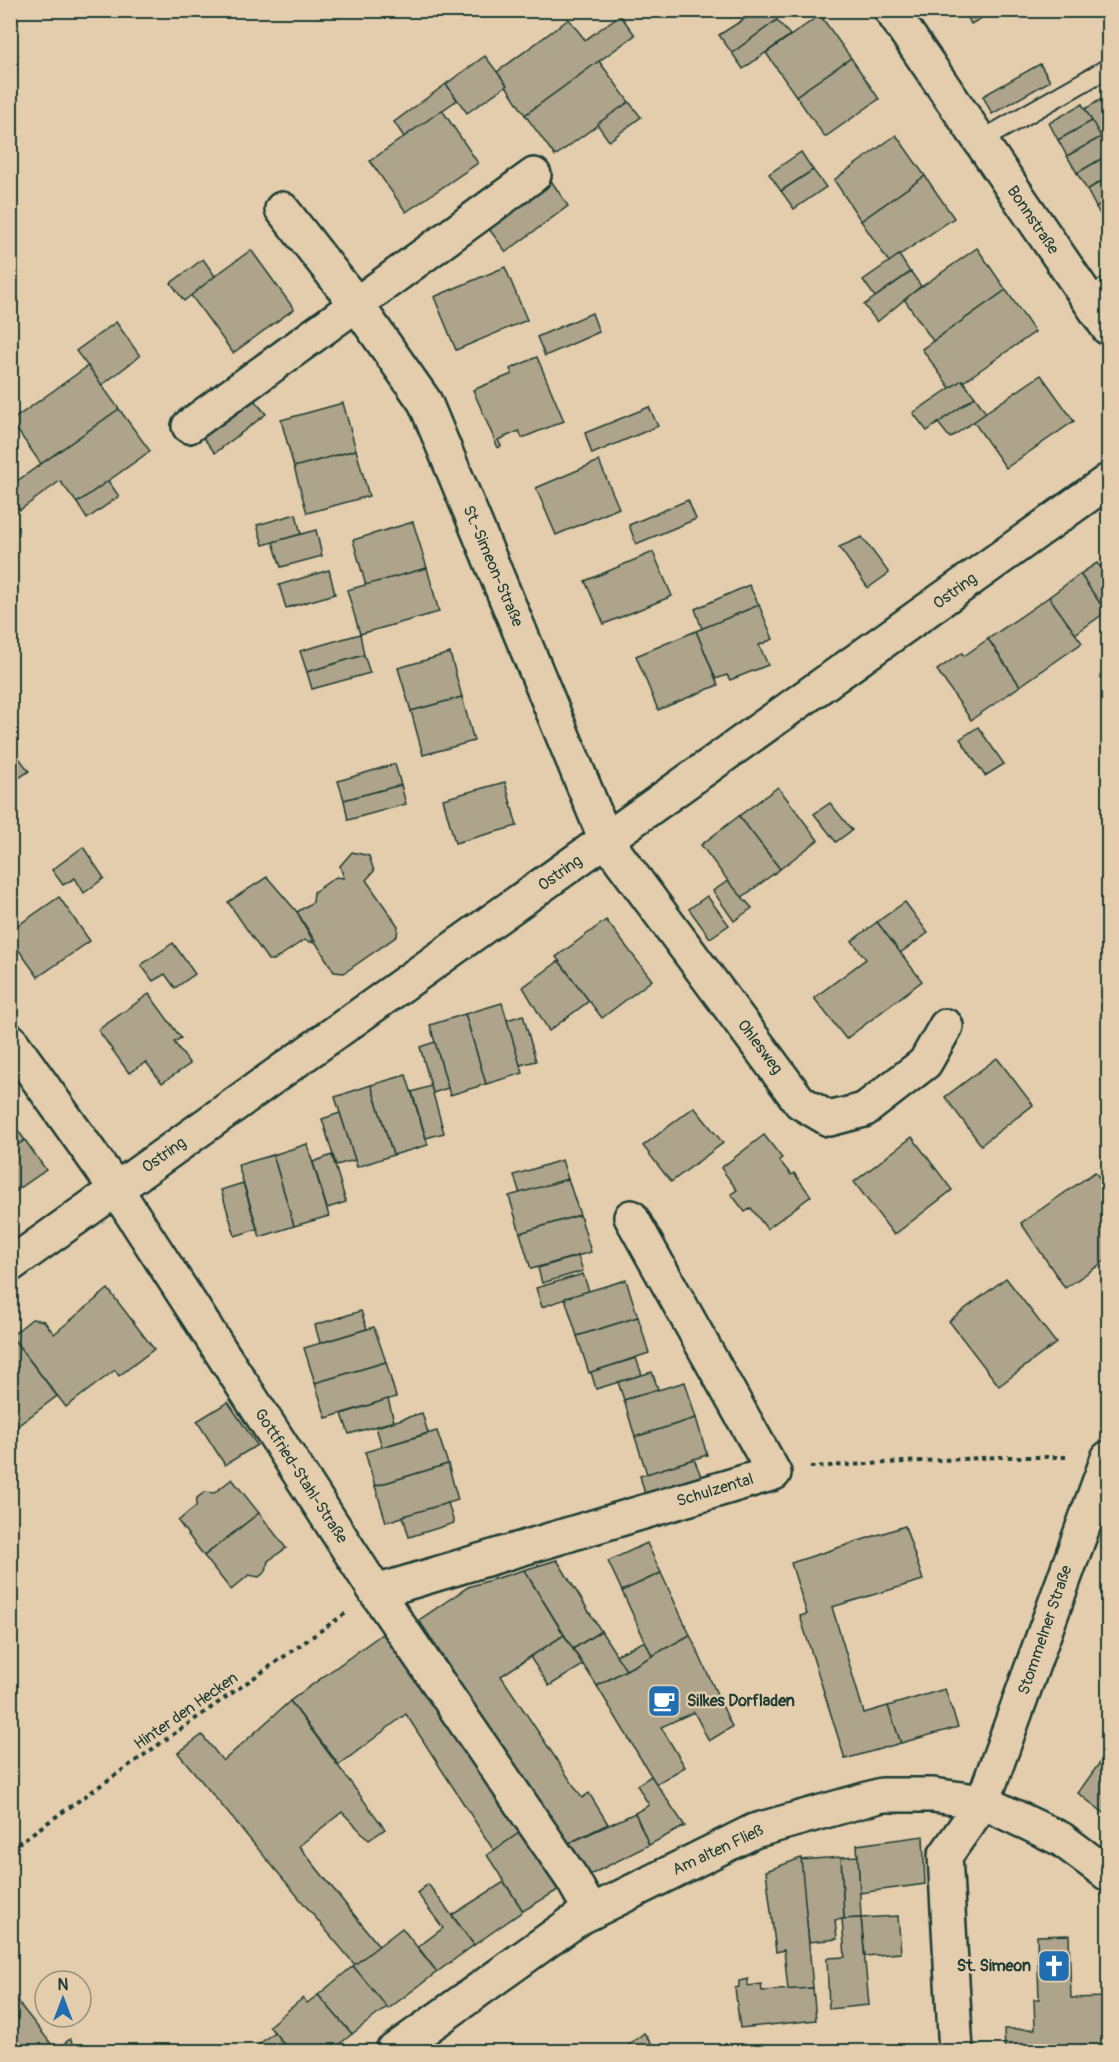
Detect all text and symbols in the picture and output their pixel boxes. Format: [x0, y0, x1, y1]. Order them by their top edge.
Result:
street label: Bonnstraße [1003, 182, 1063, 258]
street label: St.-Simeon-Straße [458, 502, 528, 630]
street label: Ostring [929, 568, 981, 614]
street label: Ostring [534, 851, 586, 895]
street label: Ohlesweg [733, 1016, 787, 1078]
street label: Ostring [138, 1133, 190, 1177]
street label: Gottfried-Stahl-Straße [250, 1405, 352, 1547]
street label: Schulzental [674, 1469, 756, 1511]
street label: Stommelner Straße [1013, 1563, 1077, 1697]
street label: Hinter den Hecken [130, 1668, 242, 1754]
cafe icon: Silkes Dorfladen [646, 1683, 682, 1719]
place label: Silkes Dorfladen [687, 1691, 795, 1711]
street label: Am alten Fließ [669, 1820, 767, 1880]
church icon: St. Simeon [1036, 1948, 1072, 1984]
place label: St. Simeon [957, 1956, 1031, 1976]
north arrow [33, 1969, 93, 2029]
text: N [58, 1975, 69, 1995]

